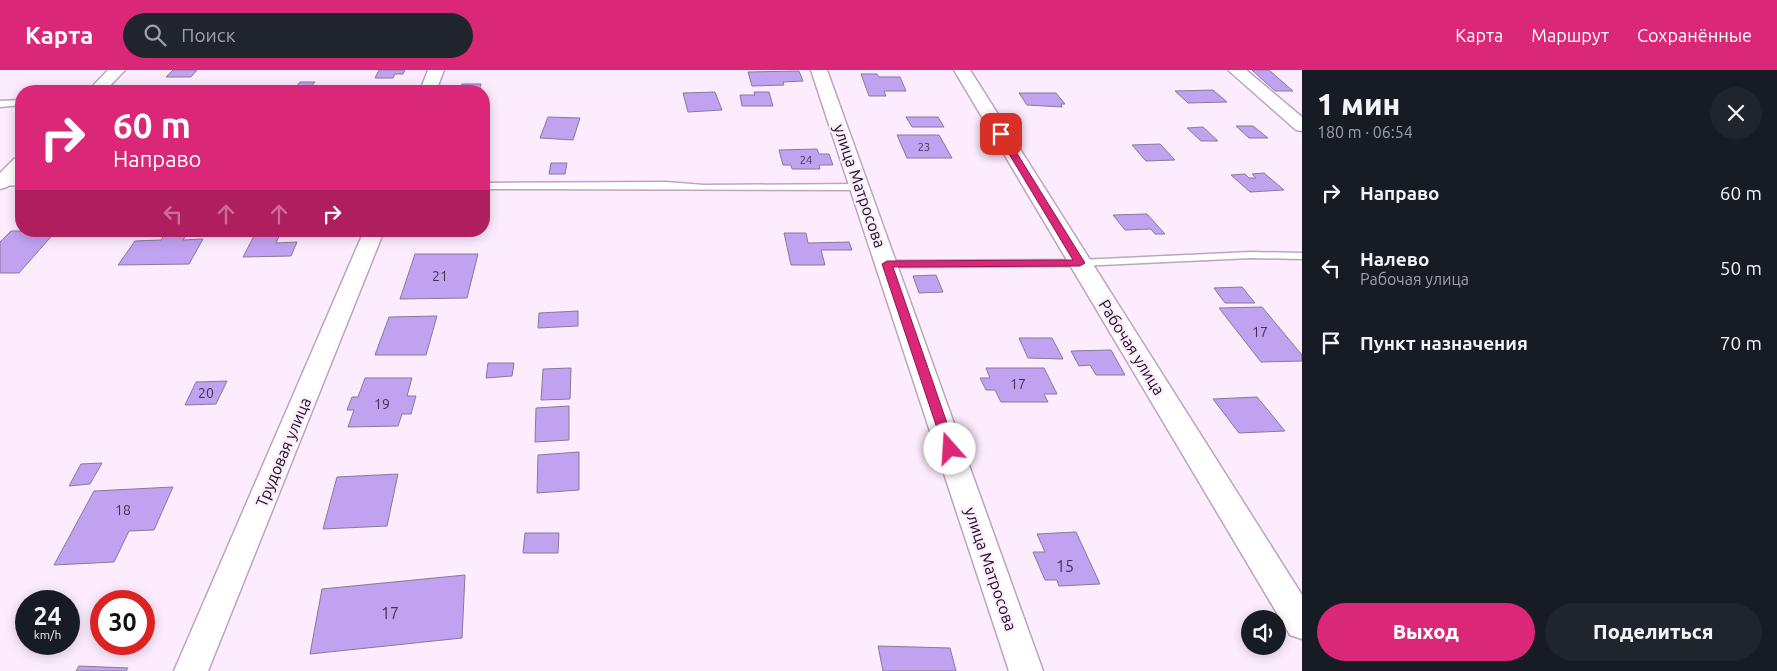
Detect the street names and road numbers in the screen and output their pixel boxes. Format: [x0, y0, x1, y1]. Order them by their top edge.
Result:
street label: улица Матросова [830, 122, 890, 250]
street label: Рабочая улица [1095, 296, 1169, 398]
street label: Трудовая улица [252, 395, 314, 509]
street label: улица Матросова [961, 505, 1021, 633]

